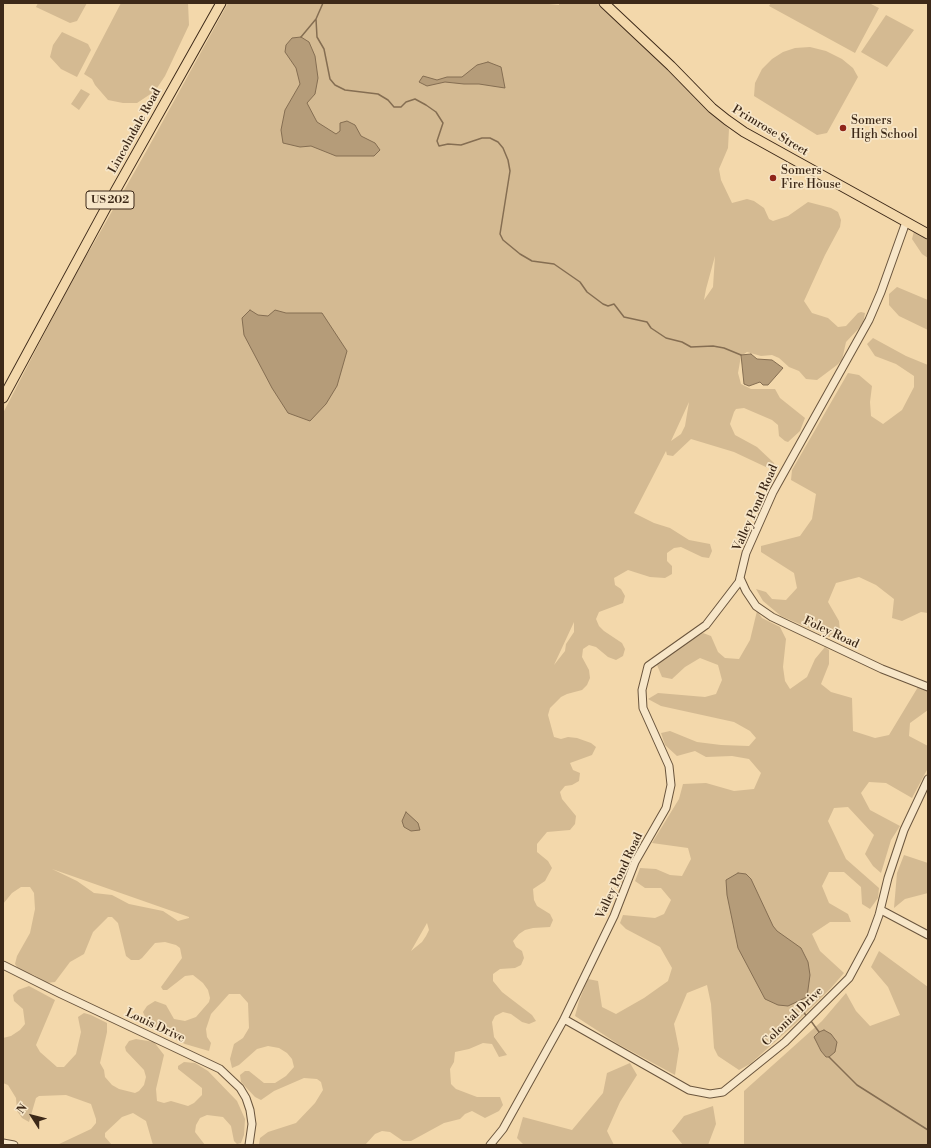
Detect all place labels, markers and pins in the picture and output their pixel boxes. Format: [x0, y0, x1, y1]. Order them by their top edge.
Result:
place label: Somers High School [851, 114, 917, 142]
marker: Somers High School [838, 123, 848, 133]
place label: Somers Fire House [781, 164, 841, 192]
marker: Somers Fire House [768, 173, 778, 183]

